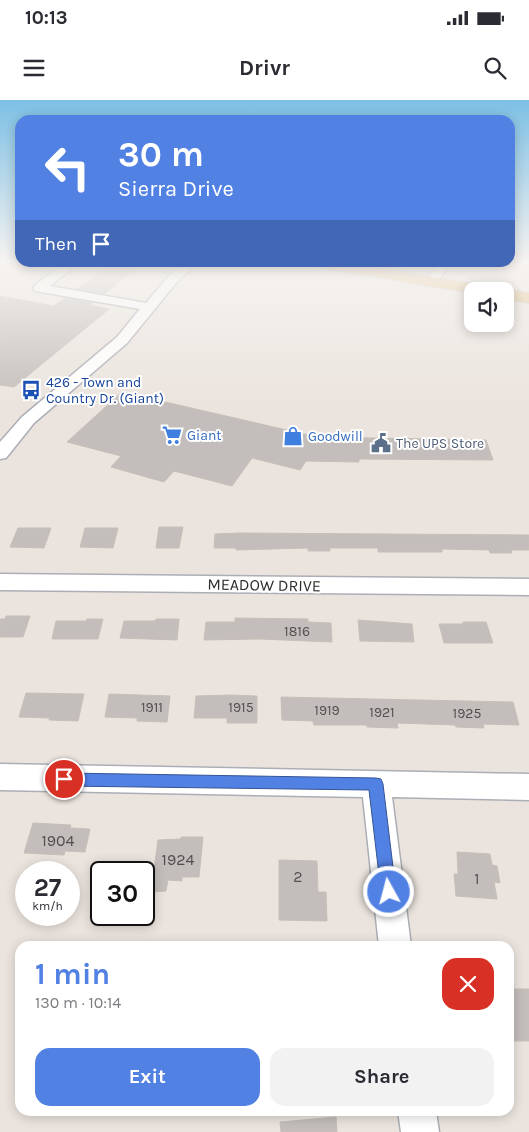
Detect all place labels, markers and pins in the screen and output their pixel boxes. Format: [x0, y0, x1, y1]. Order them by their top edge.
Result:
place label: 426 - Town and Country Dr. (Giant) [46, 374, 164, 407]
bus stop icon: 426 - Town and Country Dr. (Giant) [20, 379, 42, 401]
supermarket icon: Giant [161, 424, 183, 446]
shop icon: Goodwill [282, 425, 304, 447]
place label: Giant [187, 427, 222, 444]
place label: Goodwill [308, 428, 363, 445]
public building icon: The UPS Store [370, 432, 392, 454]
place label: The UPS Store [396, 435, 484, 452]
pin [43, 758, 85, 800]

